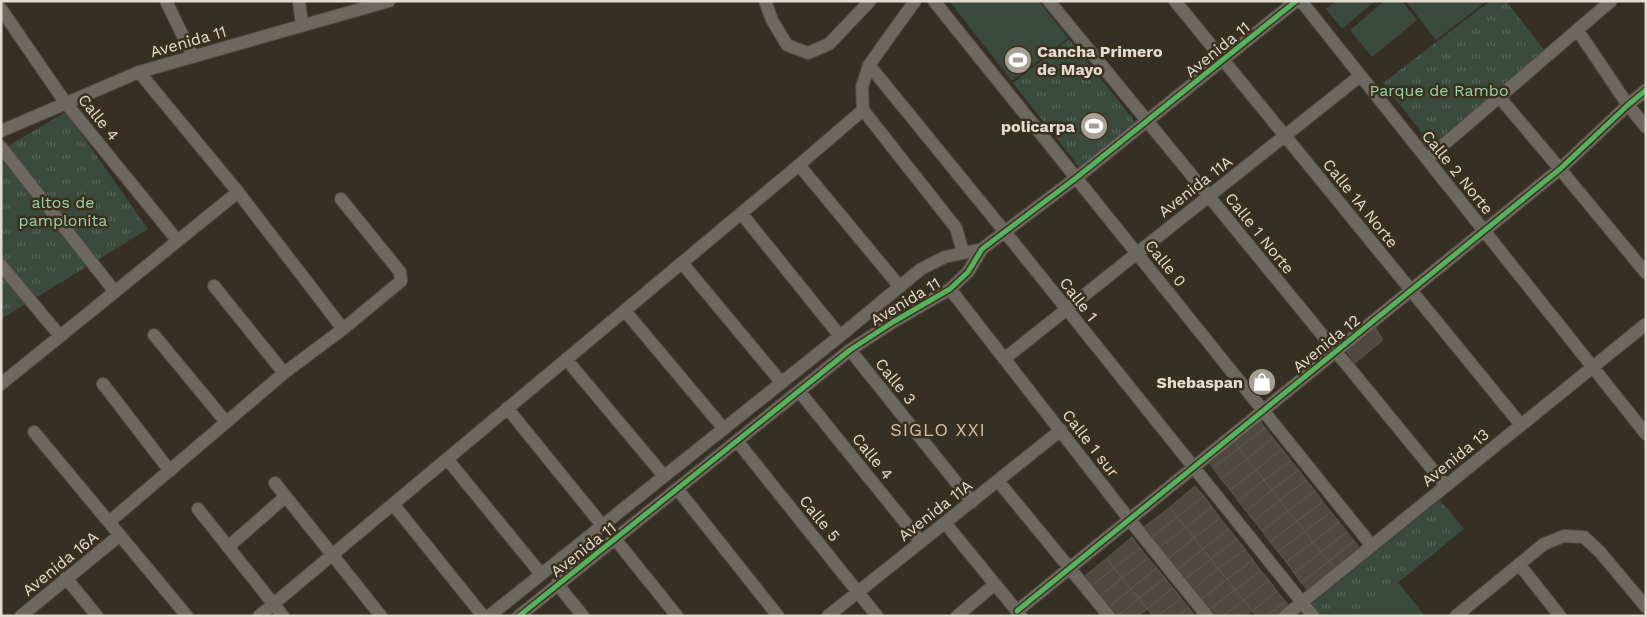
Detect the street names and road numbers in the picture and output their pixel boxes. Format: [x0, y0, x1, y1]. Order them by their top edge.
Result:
street label: Avenida 11 [1181, 17, 1254, 81]
street label: Avenida 11 [148, 22, 228, 61]
street label: Calle 4 [74, 90, 123, 145]
street label: Calle 2 Norte [1418, 127, 1497, 218]
street label: Avenida 11A [1155, 151, 1236, 221]
street label: Calle 1A Norte [1319, 155, 1402, 252]
street label: Calle 1 Norte [1221, 189, 1298, 278]
street label: Calle 0 [1141, 236, 1190, 290]
street label: Avenida 11 [867, 273, 944, 330]
street label: Calle 1 [1056, 274, 1102, 325]
street label: Avenida 12 [1289, 310, 1364, 376]
street label: Calle 3 [871, 354, 920, 408]
street label: Calle 1 sur [1058, 406, 1123, 481]
street label: Avenida 13 [1418, 424, 1493, 490]
street label: Calle 4 [848, 429, 897, 484]
street label: Avenida 11A [895, 475, 976, 545]
street label: Calle 5 [795, 491, 844, 545]
street label: Avenida 11 [547, 518, 620, 581]
street label: Avenida 16A [19, 527, 102, 600]

